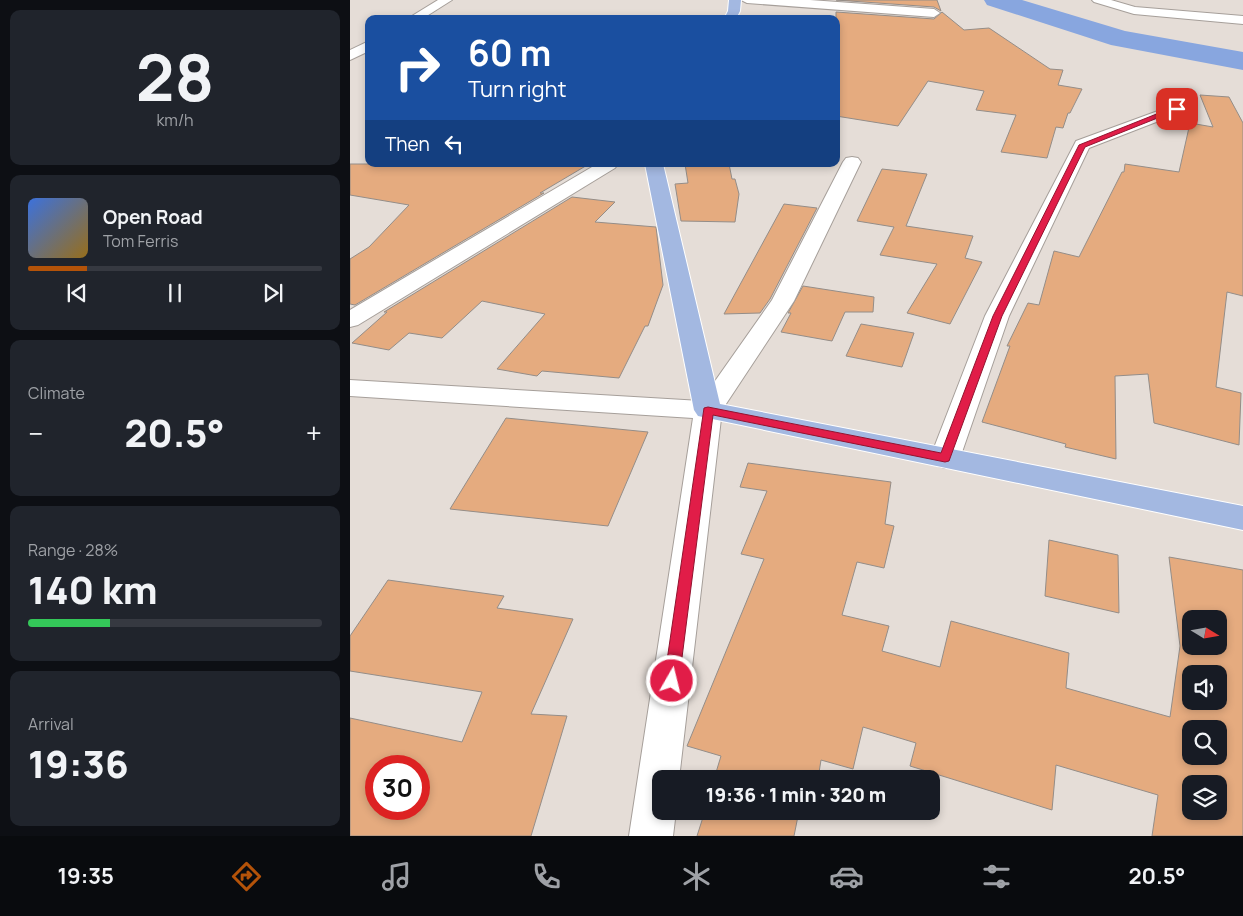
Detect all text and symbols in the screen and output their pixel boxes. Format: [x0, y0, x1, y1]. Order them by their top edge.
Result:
text: 60 m [468, 29, 551, 77]
text: 28 [136, 32, 214, 121]
icon: right [385, 35, 450, 100]
text: Turn right [468, 74, 566, 104]
pin [1156, 88, 1198, 130]
icon: arrive [1163, 95, 1191, 123]
text: km/h [156, 109, 194, 131]
icon: left [440, 130, 468, 158]
text: Then [385, 131, 430, 157]
text: Open Road [103, 204, 203, 230]
text: Tom Ferris [103, 230, 178, 252]
icon: previous [63, 279, 91, 307]
icon: pause [161, 279, 189, 307]
icon: next [259, 279, 287, 307]
text: Climate [28, 382, 85, 404]
text: 20.5° [124, 406, 225, 458]
text: − [28, 414, 43, 452]
text: + [306, 414, 322, 452]
text: Range · 28% [28, 539, 118, 561]
text: 140 km [28, 563, 158, 615]
north arrow [1182, 610, 1228, 655]
map controls [1182, 610, 1227, 820]
position arrow [645, 654, 697, 706]
button: sound [1182, 665, 1227, 710]
text: Arrival [28, 713, 74, 735]
button: search [1182, 720, 1227, 765]
text: 19:36 [28, 737, 129, 789]
speed limit sign: 30 [365, 755, 430, 820]
button: layers [1182, 775, 1227, 820]
text: 19:36 · 1 min · 320 m [706, 782, 886, 808]
icon: directions [229, 859, 264, 894]
icon: music [379, 859, 414, 894]
icon: phone [529, 859, 564, 894]
icon: climate [679, 859, 714, 894]
icon: car [829, 859, 864, 894]
icon: filters [979, 859, 1014, 894]
text: 19:35 [57, 861, 114, 891]
text: 20.5° [1128, 861, 1185, 891]

